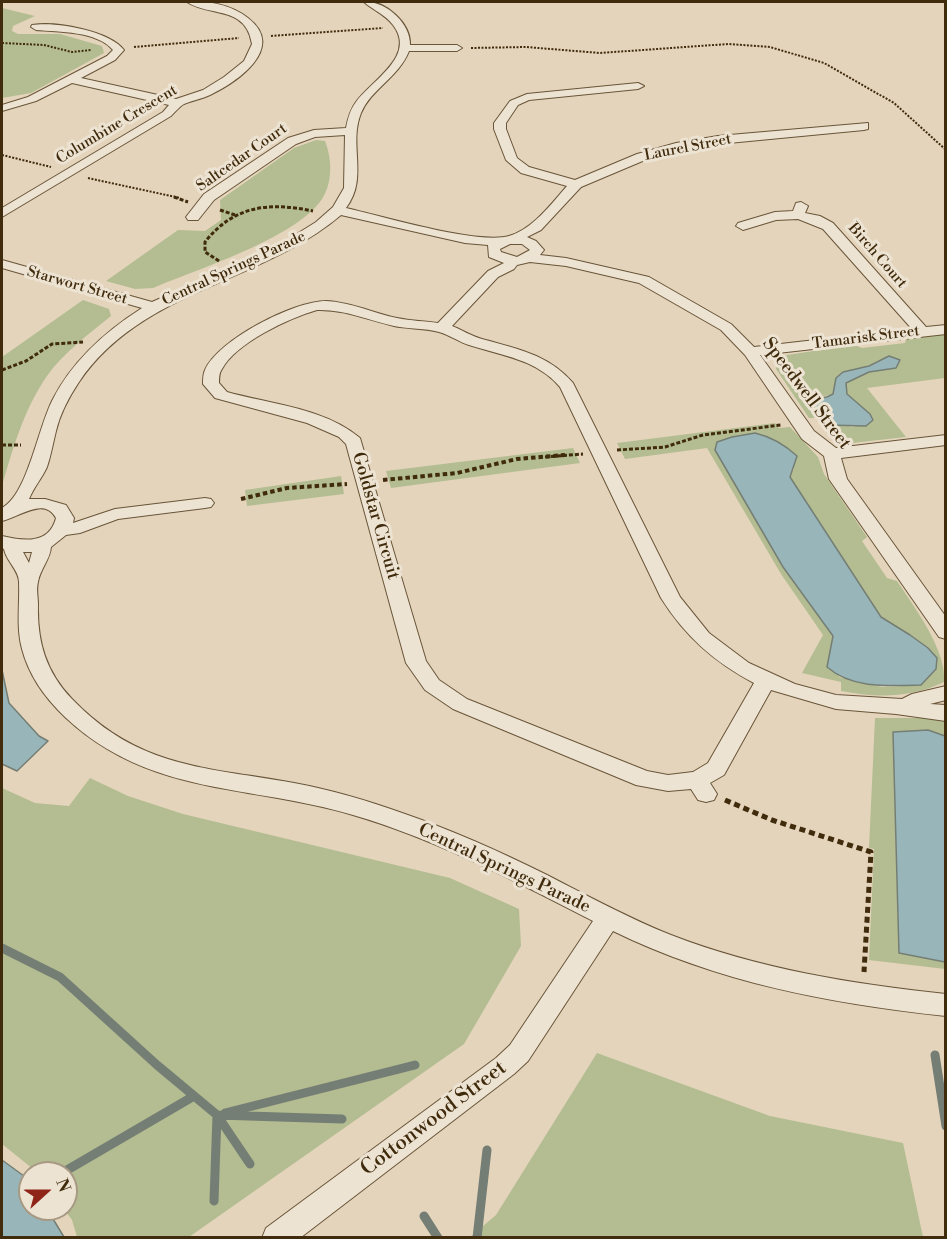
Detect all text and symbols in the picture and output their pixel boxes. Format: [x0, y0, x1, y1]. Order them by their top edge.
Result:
street label: Columbine Crescent [53, 82, 181, 168]
street label: Saltcedar Court [193, 120, 291, 196]
street label: Laurel Street [643, 131, 733, 165]
street label: Birch Court [844, 220, 910, 292]
street label: Central Springs Parade [159, 228, 309, 310]
street label: Starwort Street [25, 263, 129, 309]
street label: Tamarisk Street [811, 322, 921, 354]
street label: Speedwell Street [757, 334, 855, 454]
street label: Goldstar Circuit [346, 450, 404, 582]
street label: Central Springs Parade [414, 820, 594, 918]
street label: Cottonwood Street [356, 1056, 512, 1182]
north arrow [18, 1161, 78, 1221]
text: N [51, 1176, 75, 1195]

